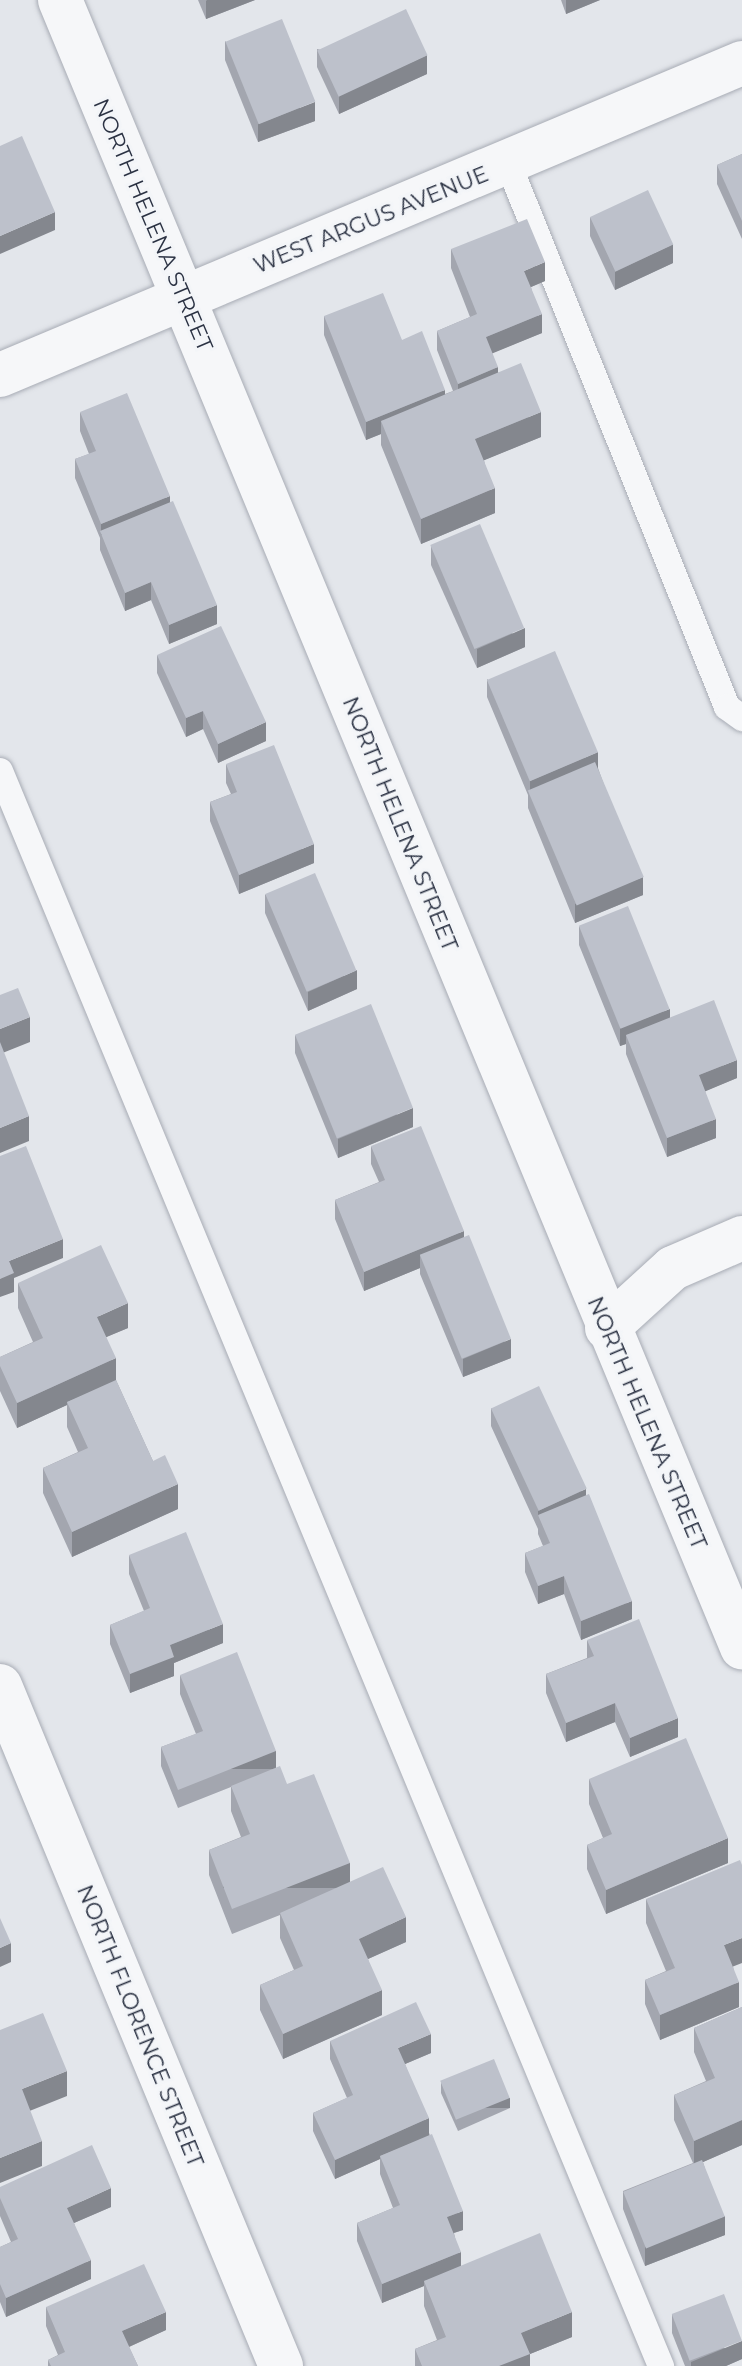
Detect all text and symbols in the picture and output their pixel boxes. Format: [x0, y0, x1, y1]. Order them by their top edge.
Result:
street label: NORTH HELENA STREET [88, 95, 218, 355]
street label: WEST ARGUS AVENUE [250, 161, 492, 279]
street label: NORTH HELENA STREET [337, 693, 463, 955]
street label: NORTH HELENA STREET [582, 1293, 712, 1553]
street label: NORTH FLORENCE STREET [71, 1881, 209, 2171]

